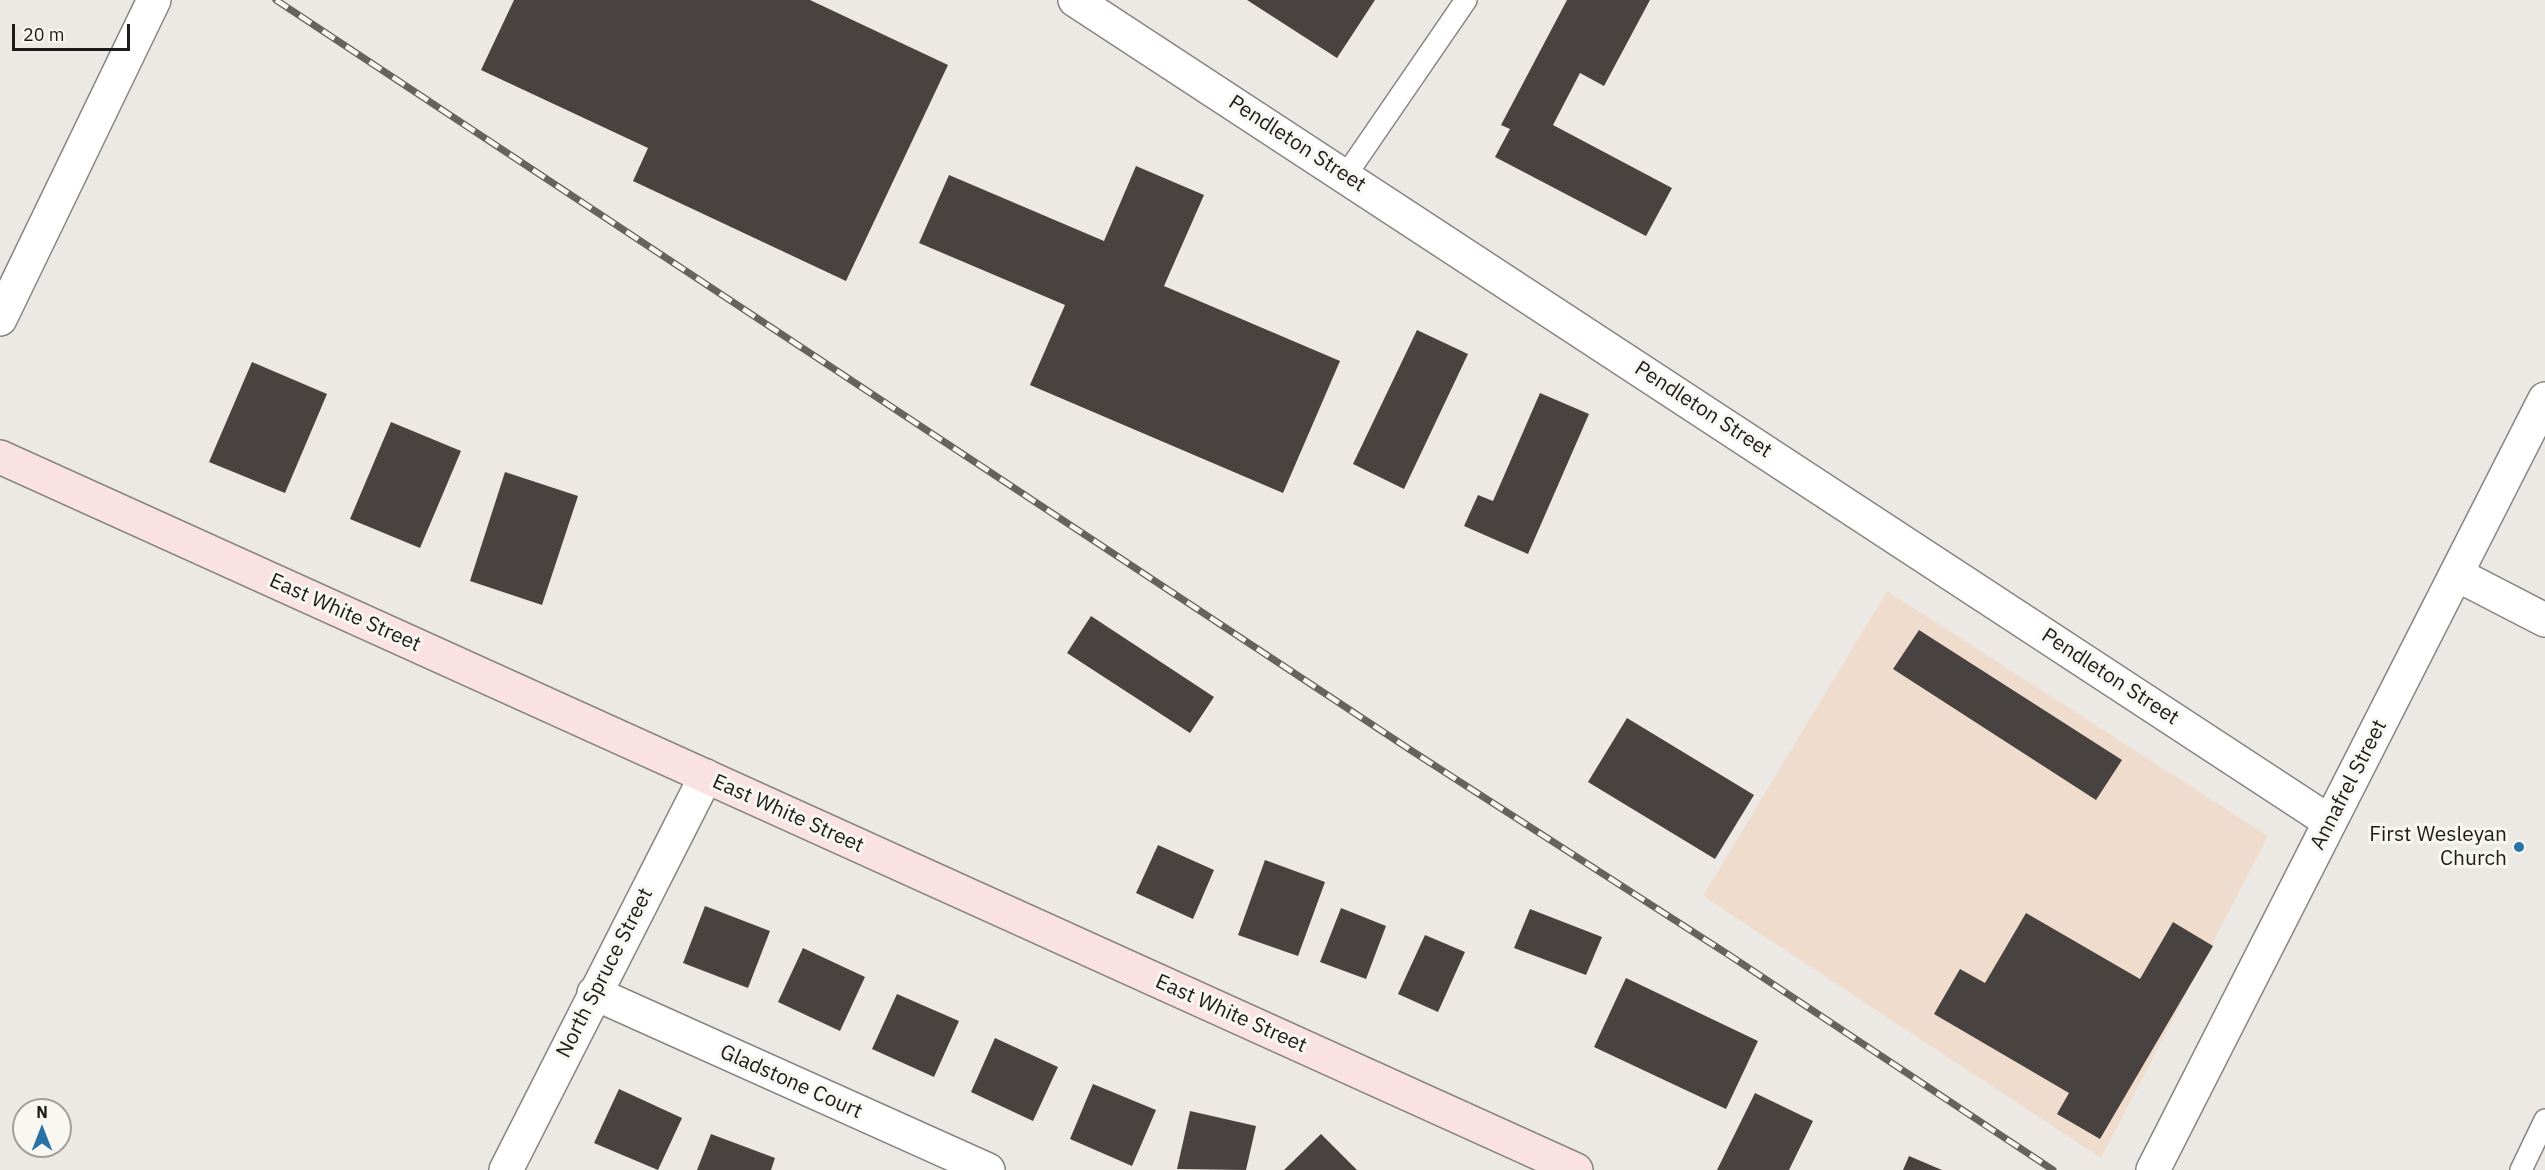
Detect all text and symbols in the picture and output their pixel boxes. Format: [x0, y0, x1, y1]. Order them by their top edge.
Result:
scale bar [15, 12, 134, 50]
text: 20 m [23, 23, 65, 46]
street label: Pendleton Street [1224, 90, 1370, 198]
street label: Pendleton Street [1630, 356, 1776, 464]
street label: East White Street [265, 568, 425, 658]
street label: Pendleton Street [2037, 623, 2183, 731]
street label: Annafrel Street [2305, 716, 2393, 854]
street label: East White Street [708, 769, 868, 859]
place label: First Wesleyan Church [2369, 822, 2507, 872]
marker: First Wesleyan Church [2512, 840, 2526, 854]
street label: North Spruce Street [551, 884, 659, 1062]
street label: East White Street [1151, 969, 1311, 1059]
street label: Gladstone Court [716, 1039, 866, 1125]
north arrow [12, 1098, 72, 1158]
text: N [36, 1102, 48, 1122]

